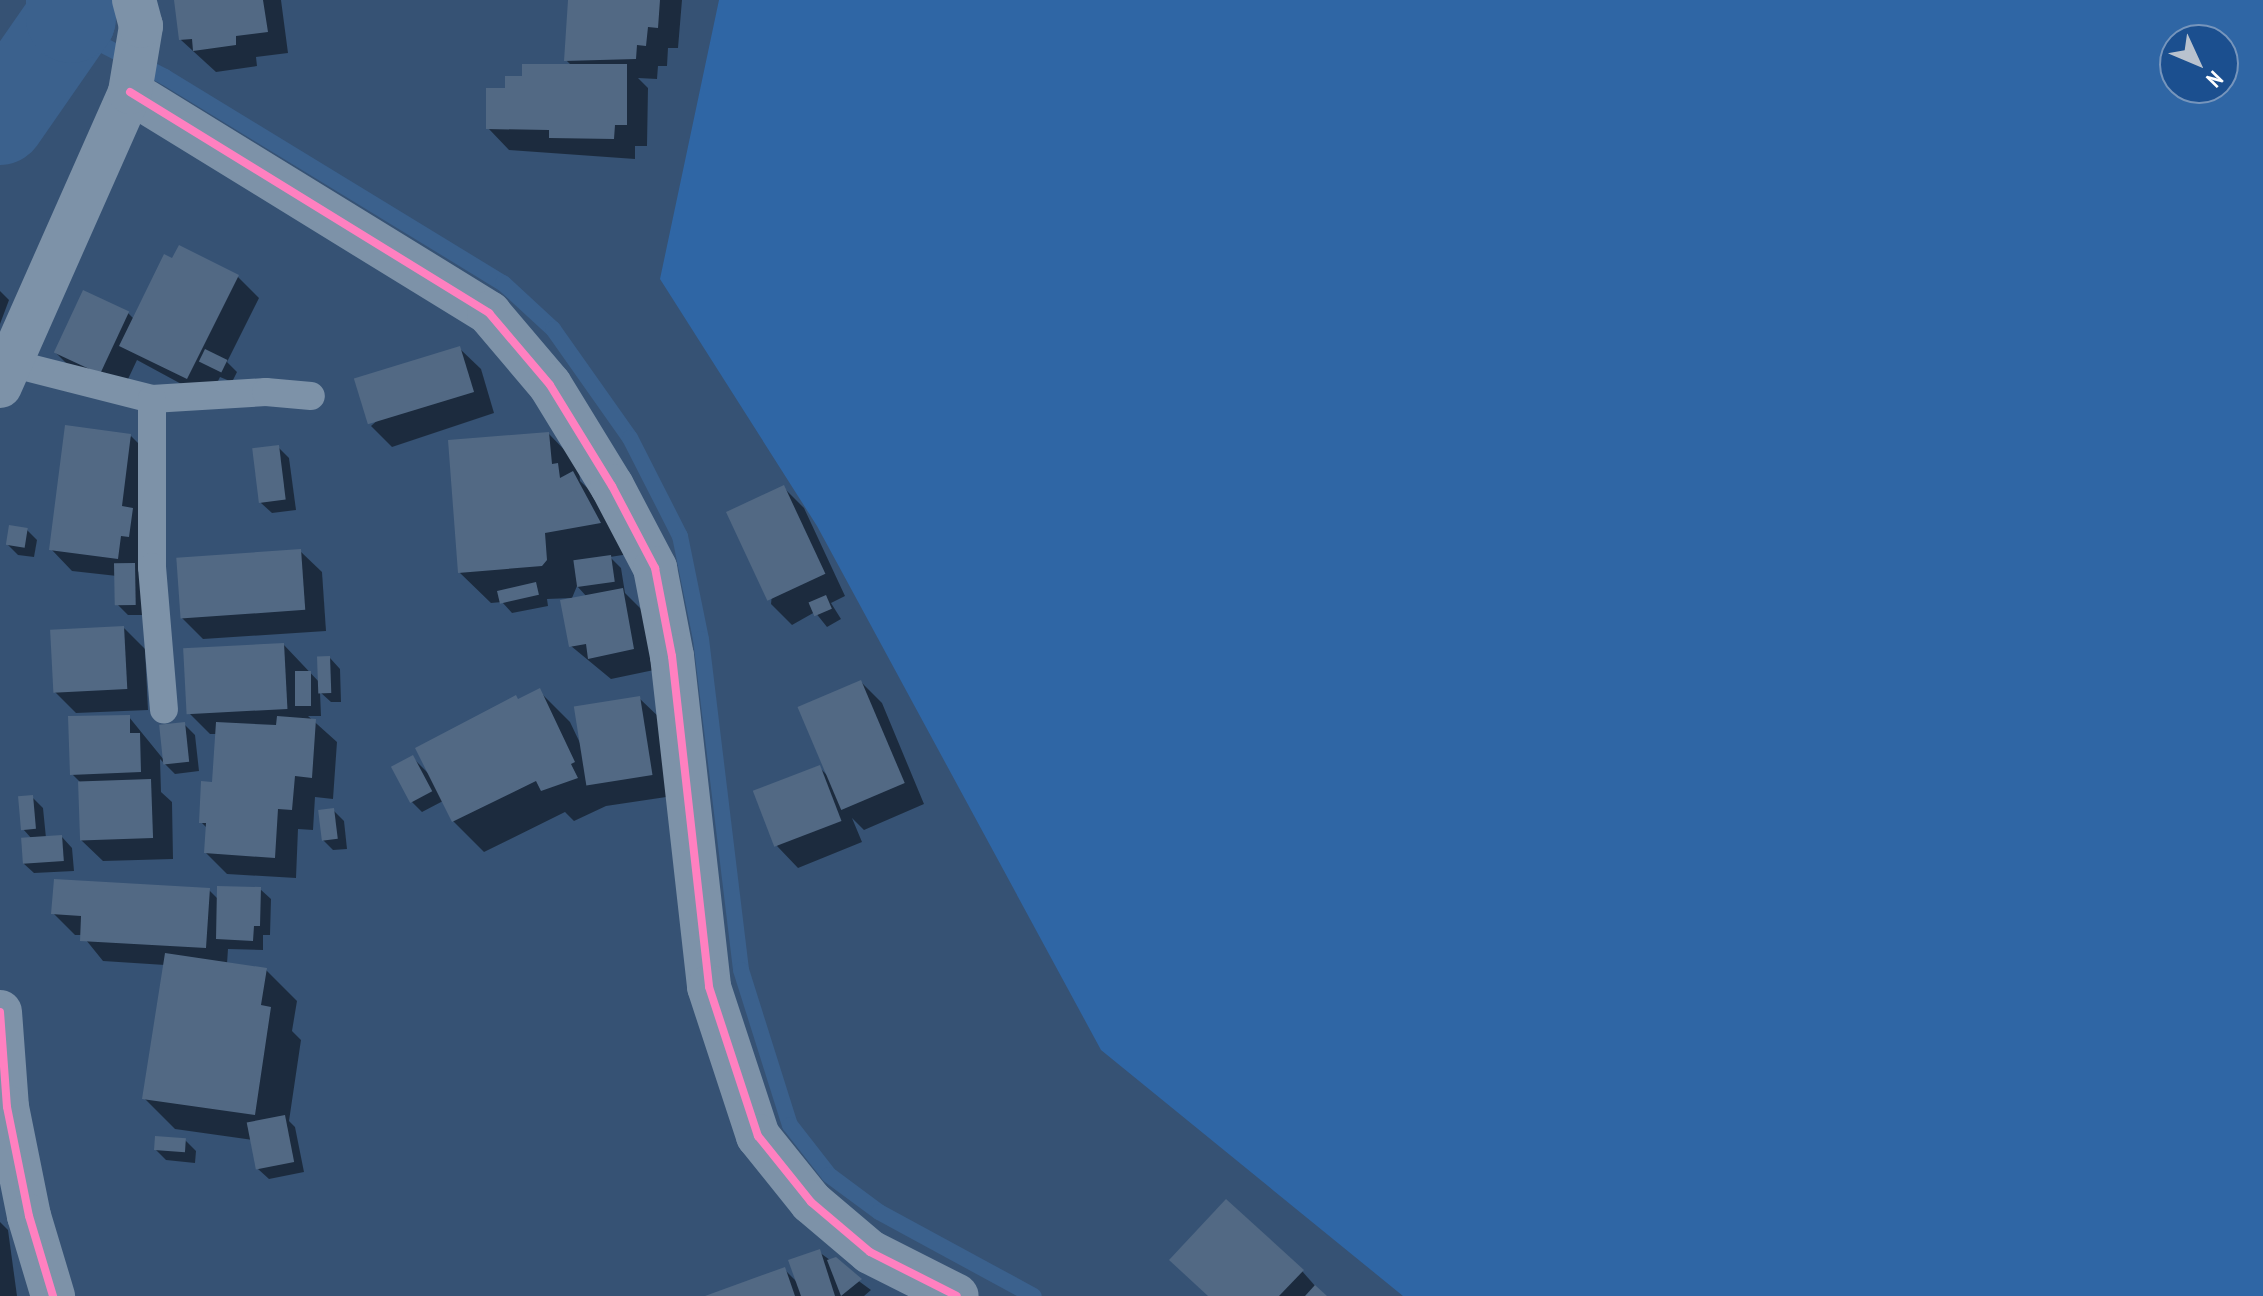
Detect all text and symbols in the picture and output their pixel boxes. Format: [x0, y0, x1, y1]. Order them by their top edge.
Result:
north arrow [2159, 24, 2239, 104]
text: N [2201, 65, 2229, 93]

